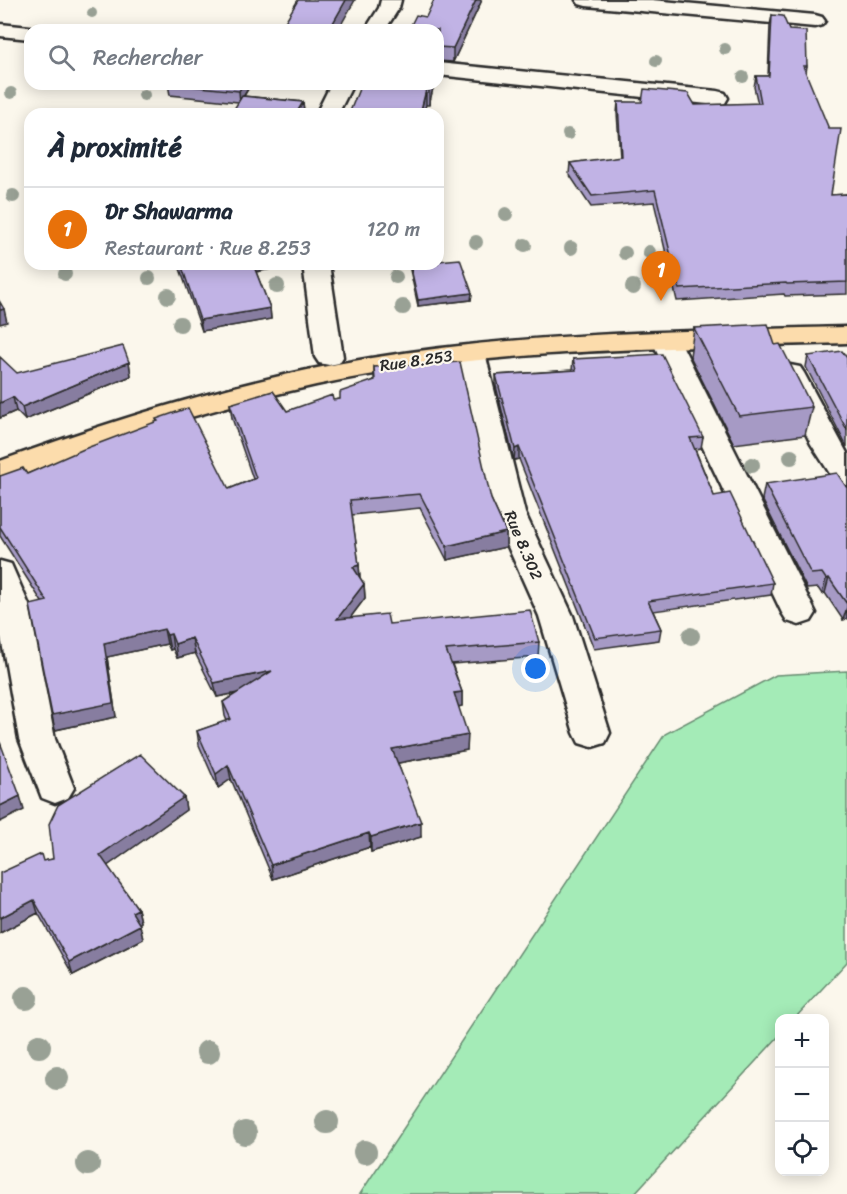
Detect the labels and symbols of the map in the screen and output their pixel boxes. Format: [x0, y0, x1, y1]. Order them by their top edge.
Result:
pin: 1 [642, 252, 680, 301]
street label: Rue 8.253 [378, 341, 454, 380]
street label: Rue 8.302 [496, 506, 551, 585]
your location [521, 654, 550, 683]

